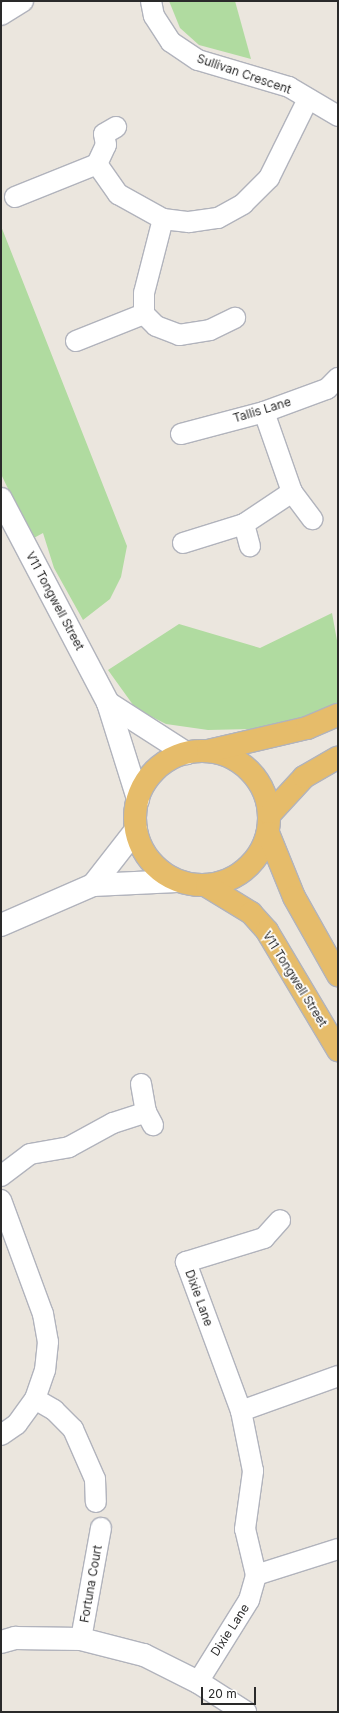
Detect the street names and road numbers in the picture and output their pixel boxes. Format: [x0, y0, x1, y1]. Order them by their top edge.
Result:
street label: Sullivan Crescent [195, 51, 293, 97]
street label: Tallis Lane [231, 394, 293, 426]
street label: V11 Tongwell Street [23, 549, 87, 653]
street label: V11 Tongwell Street [260, 929, 330, 1029]
street label: Dixie Lane [182, 1268, 216, 1328]
street label: Fortuna Court [77, 1544, 105, 1624]
street label: Dixie Lane [208, 1601, 252, 1659]

